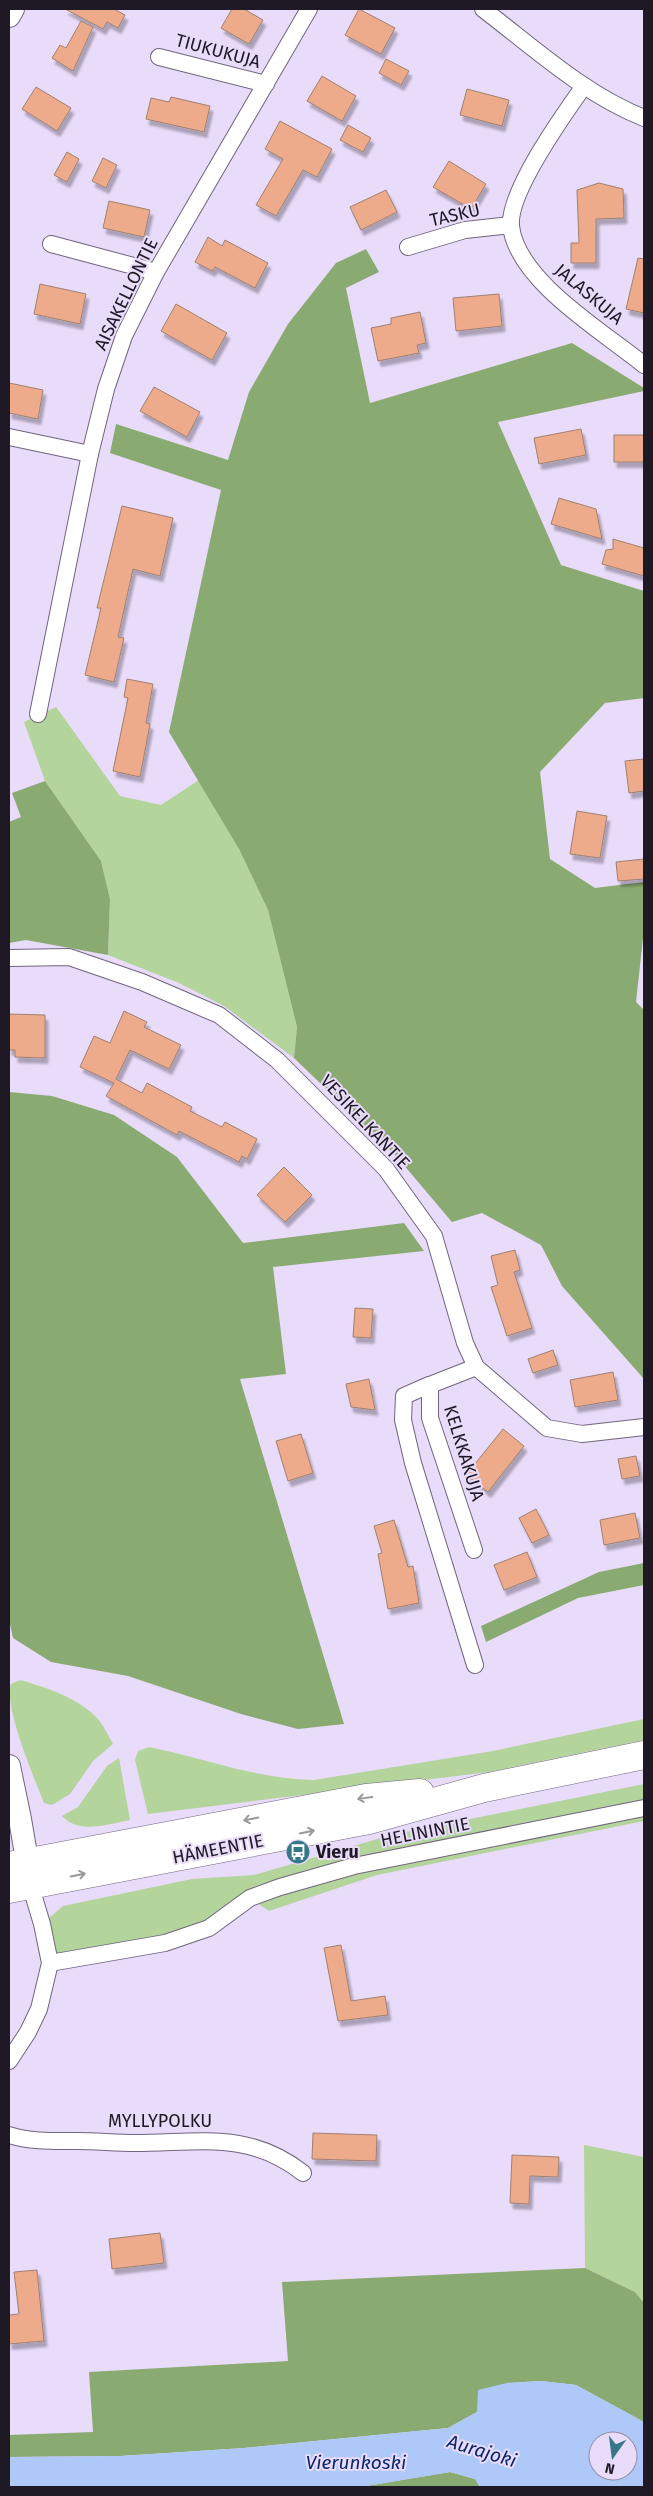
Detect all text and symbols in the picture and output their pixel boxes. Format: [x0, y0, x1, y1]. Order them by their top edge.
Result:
street label: TIUKUKUJA [173, 29, 264, 73]
street label: TASKU [428, 199, 482, 231]
street label: AISAKELLONTIE [89, 234, 163, 354]
street label: JALASKUJA [550, 259, 628, 330]
street label: VESIKELKANTIE [316, 1070, 414, 1174]
street label: KELKKAKUJA [439, 1403, 489, 1504]
one-way arrow [358, 1793, 374, 1803]
street label: HELININTIE [379, 1813, 471, 1851]
one-way arrow [244, 1815, 260, 1825]
one-way arrow [298, 1827, 314, 1836]
street label: HÄMEENTIE [171, 1829, 265, 1869]
bus stop icon: Vieru [285, 1839, 311, 1865]
place label: Vieru [315, 1841, 359, 1863]
one-way arrow [70, 1870, 86, 1880]
street label: MYLLYPOLKU [108, 2110, 212, 2132]
water label: Aurajoki [444, 2429, 520, 2473]
north arrow [588, 2431, 638, 2481]
water label: Vierunkoski [306, 2451, 407, 2474]
text: N [603, 2459, 617, 2478]

